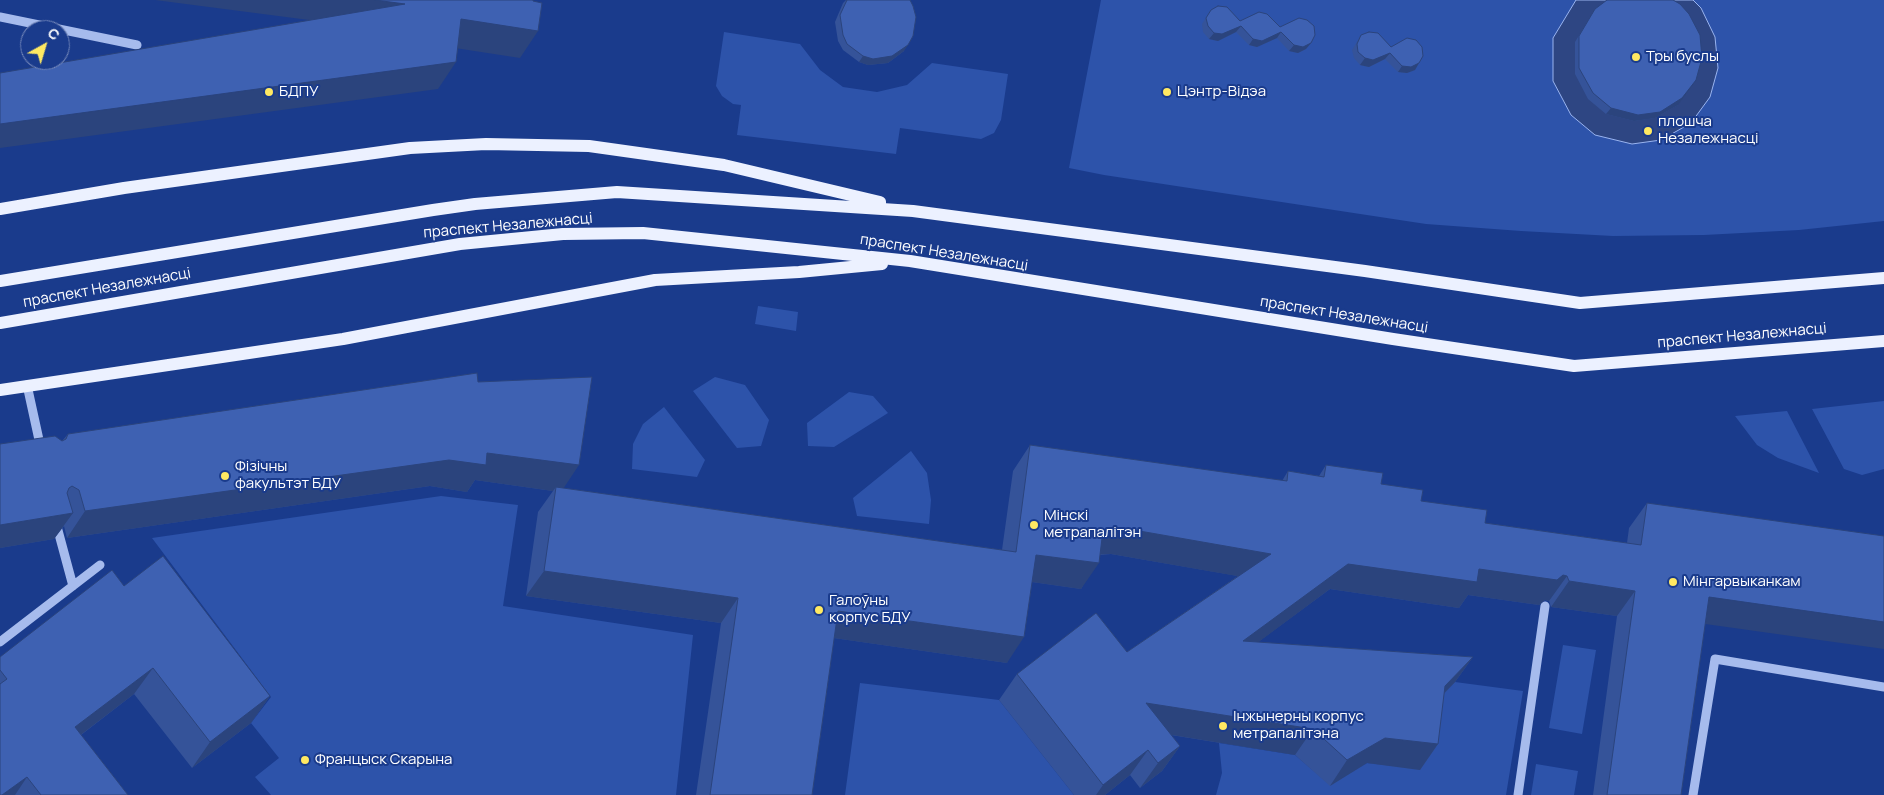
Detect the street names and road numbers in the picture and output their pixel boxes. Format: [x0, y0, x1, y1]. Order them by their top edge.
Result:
street label: праспект Незалежнасці [423, 210, 593, 242]
street label: праспект Незалежнасці [859, 231, 1029, 275]
street label: праспект Незалежнасці [22, 264, 192, 312]
street label: праспект Незалежнасці [1259, 293, 1429, 337]
street label: праспект Незалежнасці [1657, 320, 1827, 352]

